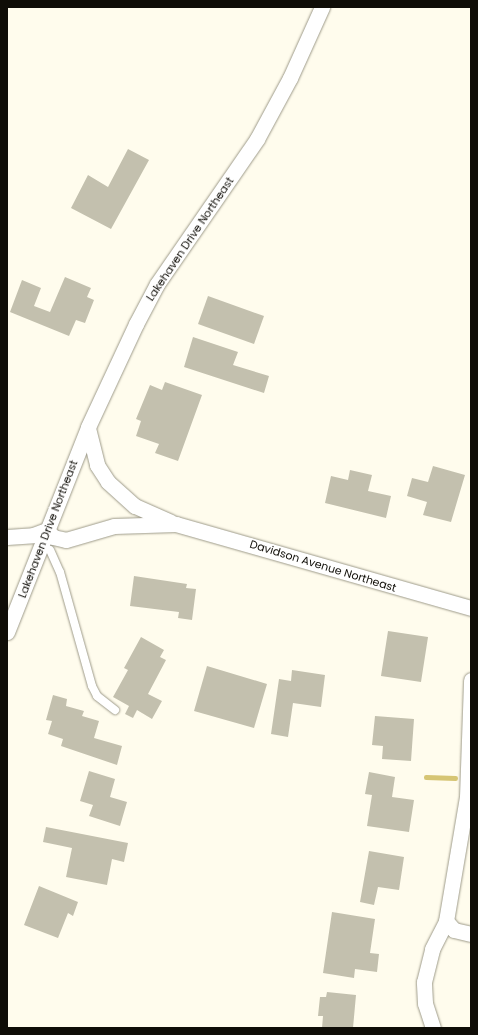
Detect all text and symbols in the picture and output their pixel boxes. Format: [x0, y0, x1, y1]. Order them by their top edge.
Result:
street label: Lakehaven Drive Northeast [144, 175, 236, 303]
street label: Lakehaven Drive Northeast [16, 458, 80, 600]
street label: Davidson Avenue Northeast [248, 537, 398, 595]

